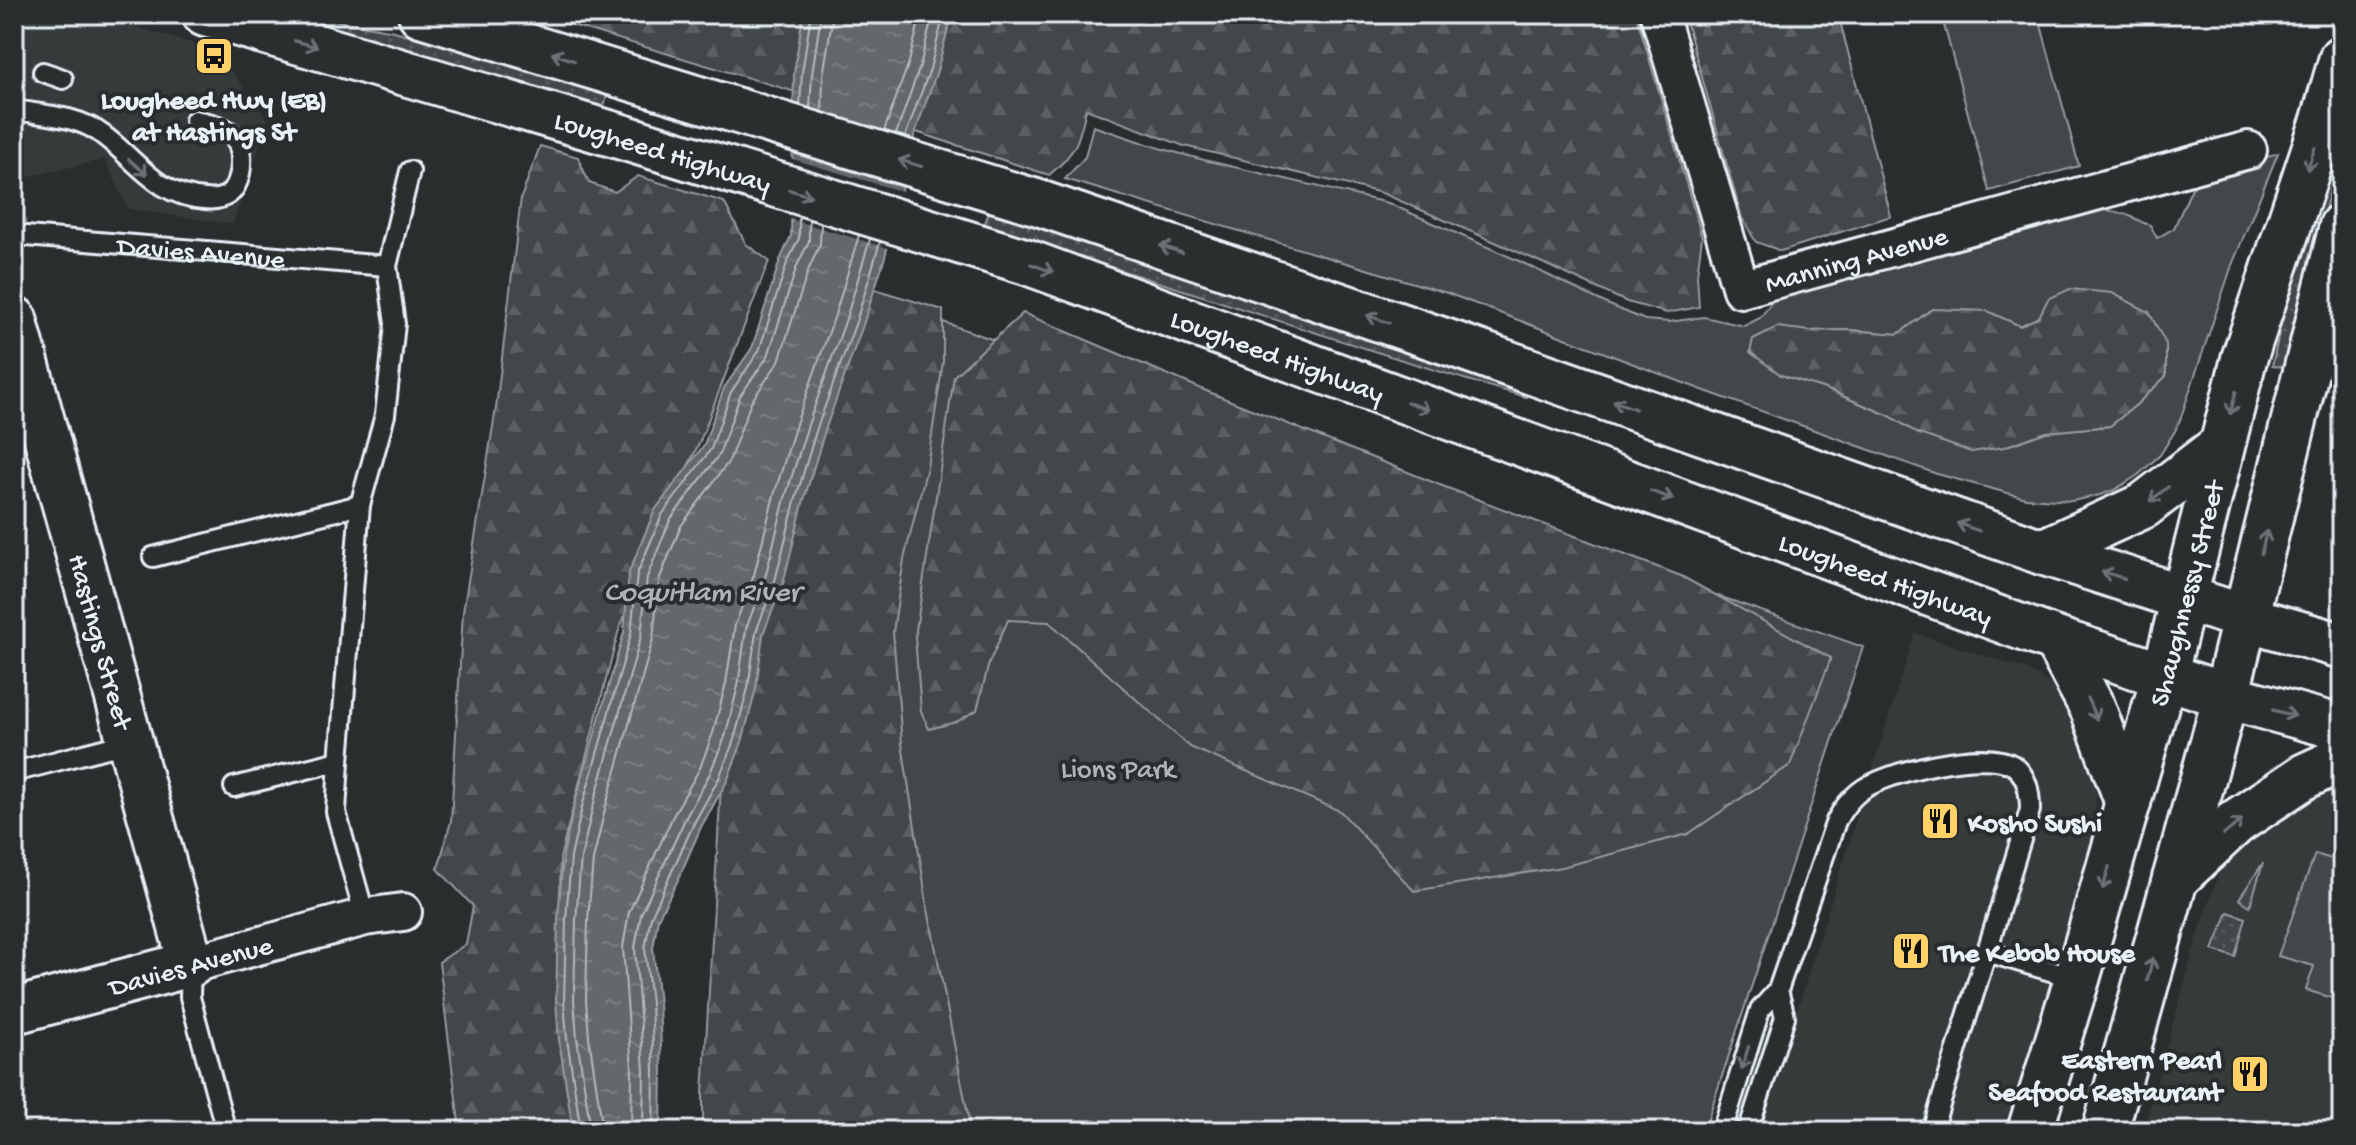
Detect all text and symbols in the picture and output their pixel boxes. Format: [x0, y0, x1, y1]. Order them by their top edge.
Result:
bus stop icon: Lougheed Hwy (EB) at Hastings St [193, 35, 235, 77]
one-way arrow [293, 37, 319, 52]
one-way arrow [550, 49, 576, 64]
place label: Lougheed Hwy (EB) at Hastings St [101, 86, 327, 151]
street label: Lougheed Highway [550, 106, 775, 203]
one-way arrow [2302, 146, 2317, 171]
one-way arrow [898, 155, 923, 169]
one-way arrow [127, 158, 147, 176]
one-way arrow [787, 186, 813, 201]
street label: Manning Avenue [1762, 221, 1952, 303]
street label: Davies Avenue [114, 231, 287, 278]
one-way arrow [1159, 240, 1184, 255]
one-way arrow [1029, 262, 1054, 276]
street label: Lougheed Highway [1165, 304, 1388, 413]
one-way arrow [1366, 311, 1392, 326]
one-way arrow [2224, 389, 2239, 415]
one-way arrow [1612, 397, 1637, 411]
one-way arrow [1405, 400, 1429, 414]
street label: Shaughnessy Street [2144, 475, 2234, 711]
one-way arrow [2149, 485, 2170, 503]
one-way arrow [1649, 489, 1674, 504]
one-way arrow [1956, 518, 1981, 533]
street label: Lougheed Highway [1773, 528, 1996, 636]
one-way arrow [2257, 530, 2272, 556]
street label: Hastings Street [58, 551, 138, 736]
one-way arrow [2101, 567, 2127, 582]
water label: Coquitlam River [604, 577, 805, 612]
one-way arrow [2085, 697, 2100, 721]
one-way arrow [2271, 706, 2296, 721]
park label: Lions Park [1061, 755, 1178, 788]
restaurant icon: Kosho Sushi [1919, 800, 1961, 842]
place label: Kosho Sushi [1967, 809, 2102, 842]
one-way arrow [2222, 818, 2242, 836]
one-way arrow [2098, 864, 2113, 890]
restaurant icon: The Kebob House [1890, 930, 1932, 972]
street label: Davies Avenue [104, 931, 277, 1007]
place label: The Kebob House [1937, 939, 2136, 972]
one-way arrow [2144, 957, 2159, 983]
one-way arrow [1737, 1044, 1752, 1070]
place label: Eastern Pearl Seafood Restaurant [1989, 1046, 2225, 1111]
restaurant icon: Eastern Pearl Seafood Restaurant [2229, 1053, 2271, 1095]

